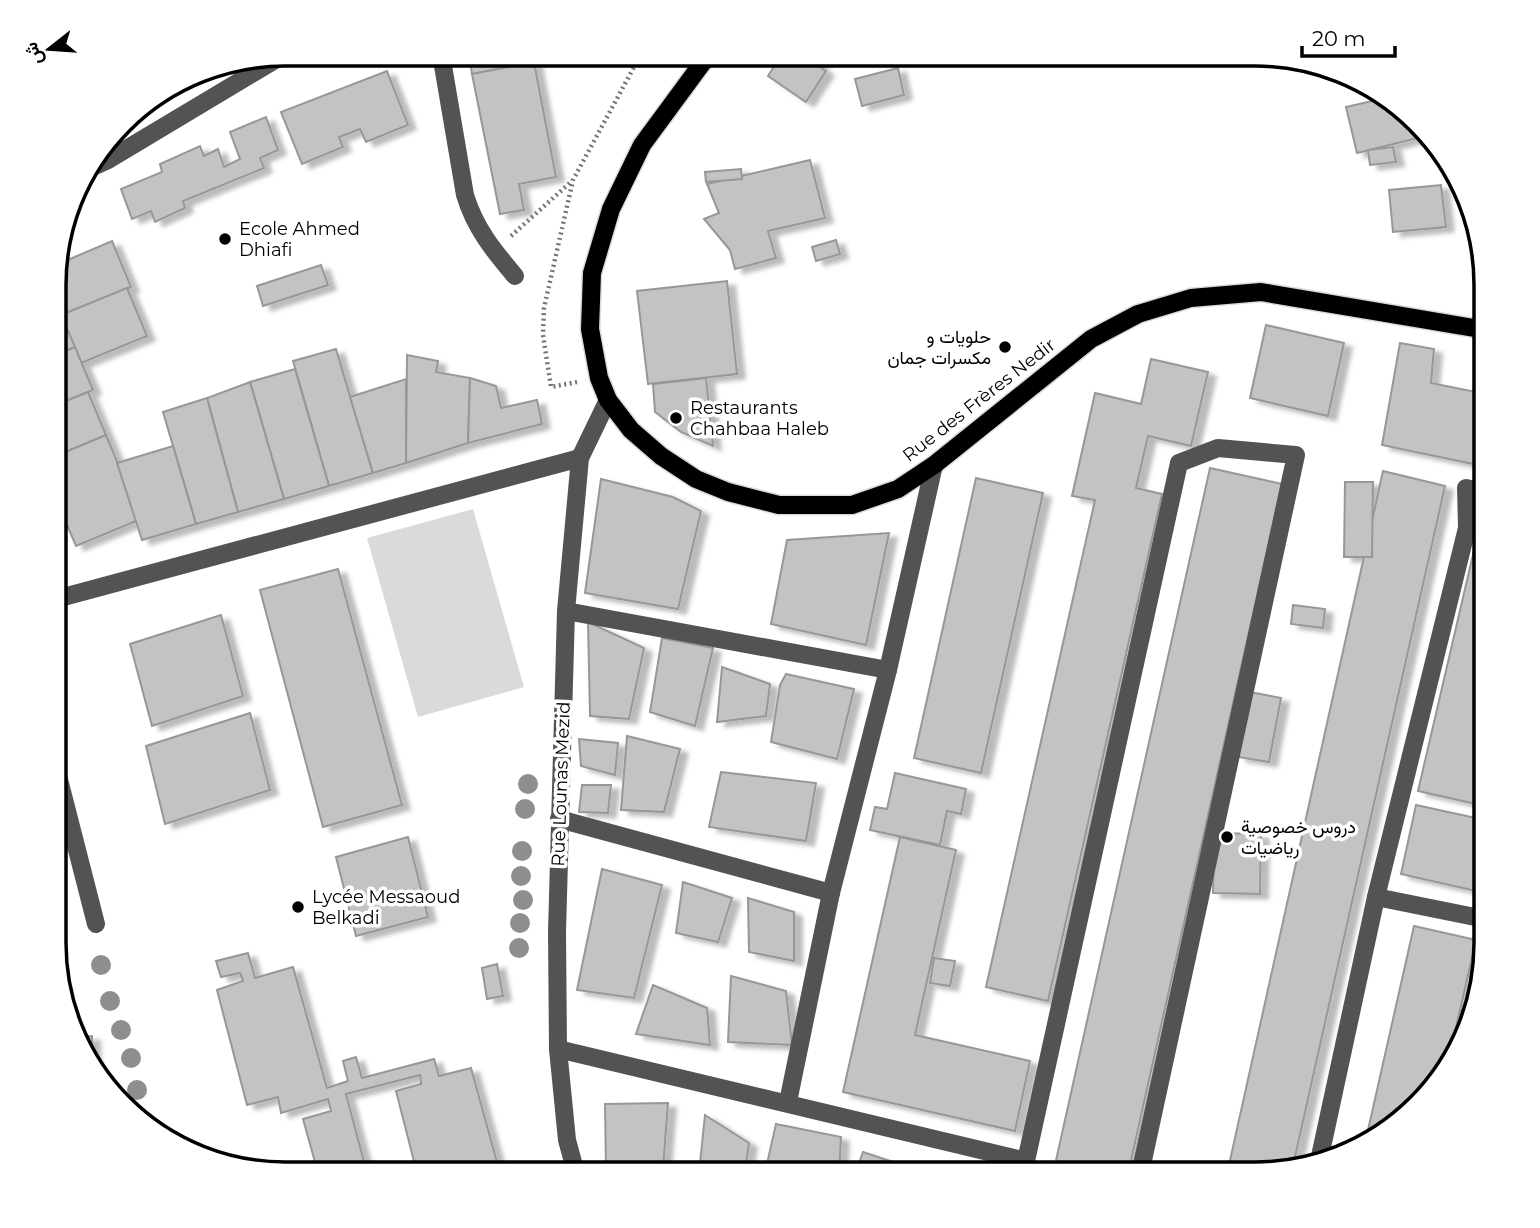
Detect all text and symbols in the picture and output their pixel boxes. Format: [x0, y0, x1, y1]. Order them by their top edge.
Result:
north arrow [14, 14, 84, 84]
scale bar [1302, 14, 1395, 58]
text: 20 m [1312, 26, 1366, 51]
text: ش [19, 39, 48, 68]
place label: Ecole Ahmed Dhiafi [239, 218, 360, 261]
marker: Ecole Ahmed Dhiafi [217, 231, 233, 247]
place label: حلويات و مكسرات جمان [887, 326, 991, 369]
street label: Rue des Frères Nedir [898, 334, 1060, 466]
marker: حلويات و مكسرات جمان [997, 339, 1013, 355]
place label: Restaurants Chahbaa Haleb [690, 397, 829, 440]
marker: Restaurants Chahbaa Haleb [668, 410, 684, 426]
street label: Rue Lounas Mezid [547, 701, 575, 867]
place label: دروس خصوصية رياضيات [1241, 816, 1356, 859]
marker: دروس خصوصية رياضيات [1219, 829, 1235, 845]
place label: Lycée Messaoud Belkadi [312, 886, 460, 929]
marker: Lycée Messaoud Belkadi [290, 899, 306, 915]

